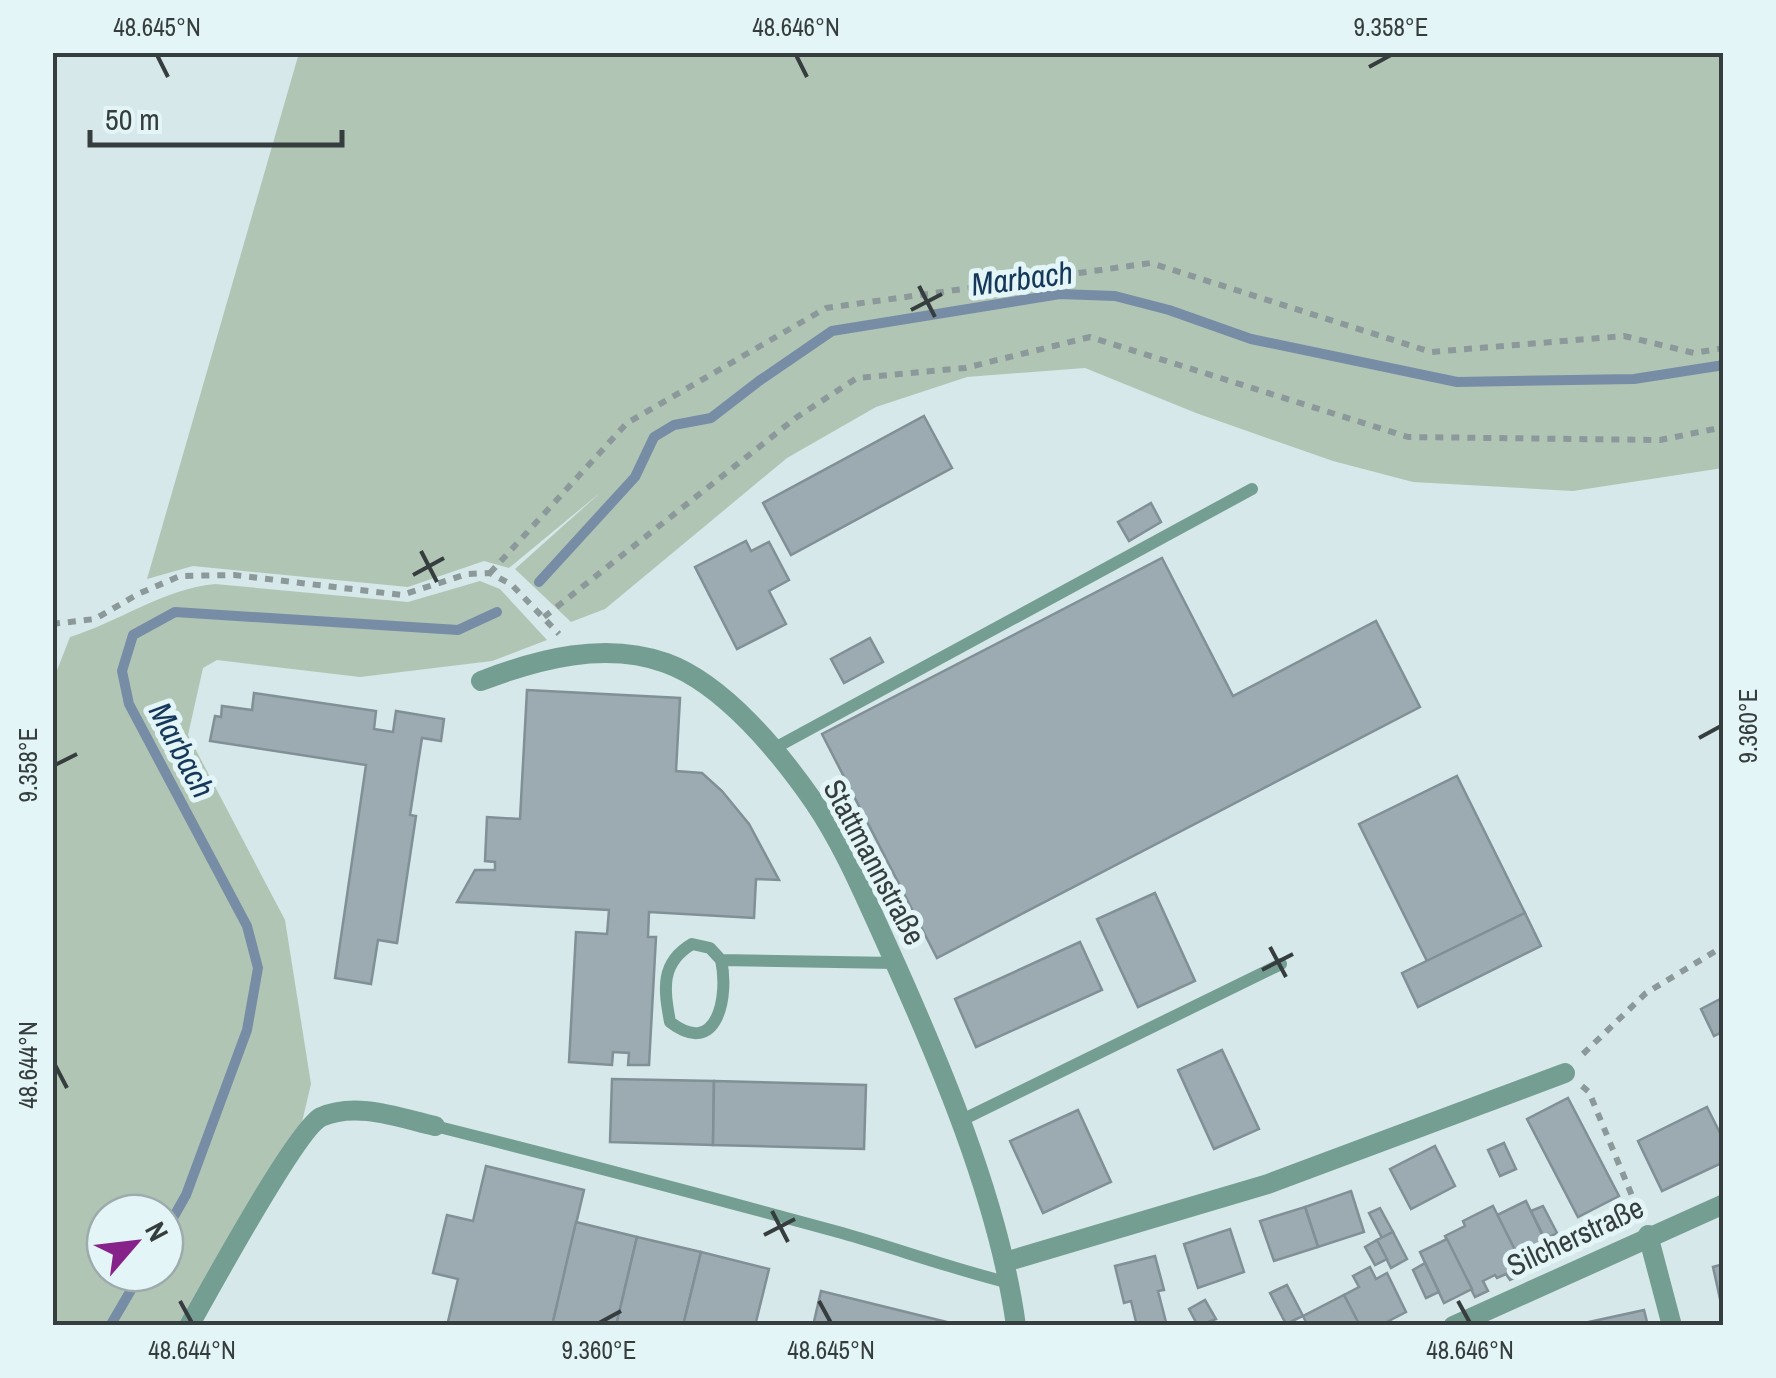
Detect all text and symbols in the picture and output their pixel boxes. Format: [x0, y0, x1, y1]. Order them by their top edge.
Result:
text: 48.645°N [113, 10, 201, 44]
text: 48.646°N [752, 10, 840, 44]
text: 9.358°E [1354, 10, 1428, 44]
scale bar [90, 85, 342, 147]
text: 50 m [105, 99, 160, 139]
water label: Marbach [969, 250, 1075, 306]
text: 9.360°E [1731, 689, 1765, 763]
water label: Marbach [139, 695, 225, 805]
text: 9.358°E [11, 728, 45, 802]
street label: Stattmannstraße [815, 772, 935, 952]
text: 48.644°N [11, 1021, 45, 1109]
street label: Silcherstraße [1500, 1187, 1650, 1285]
north arrow [85, 1193, 185, 1293]
text: N [136, 1215, 178, 1248]
text: 48.644°N [148, 1333, 236, 1367]
text: 9.360°E [562, 1333, 636, 1367]
text: 48.645°N [787, 1333, 875, 1367]
text: 48.646°N [1426, 1333, 1514, 1367]

